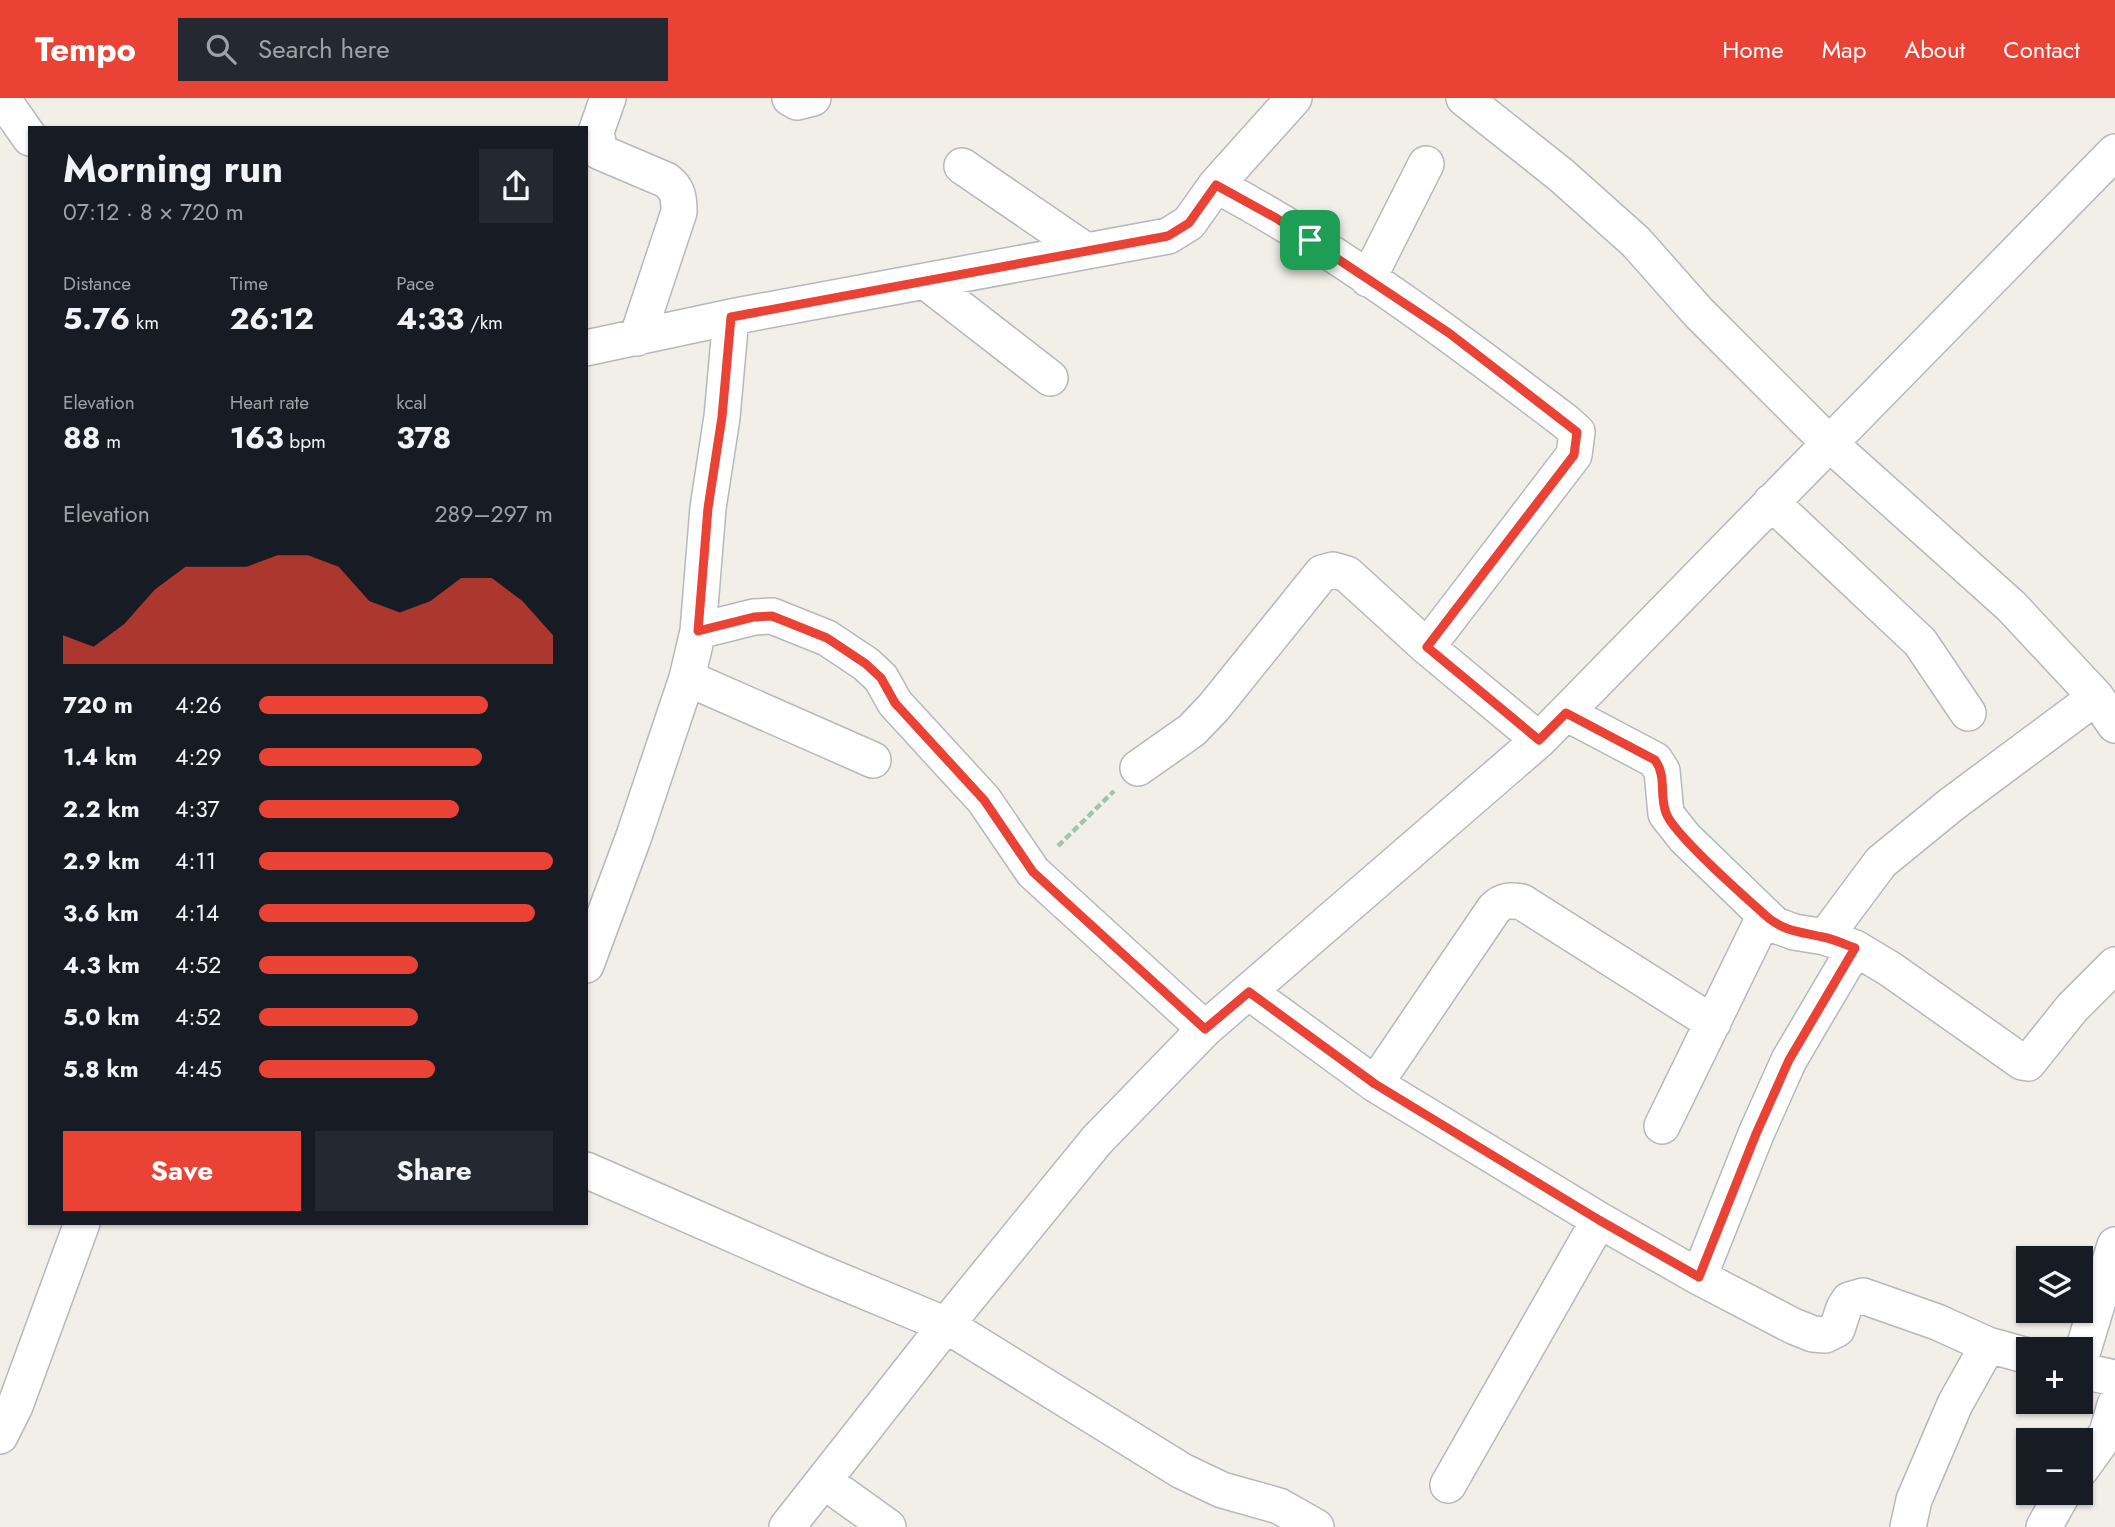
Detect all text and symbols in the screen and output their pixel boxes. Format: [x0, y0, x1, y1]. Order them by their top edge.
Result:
search box [178, 18, 668, 81]
text: Tempo [35, 26, 136, 73]
icon: search [202, 30, 240, 68]
text: Search here [258, 30, 390, 68]
text: Home [1722, 32, 1784, 67]
text: Map [1822, 32, 1866, 67]
text: About [1904, 32, 1965, 67]
text: Contact [2003, 32, 2080, 67]
text: Morning run [63, 141, 283, 196]
button: share [479, 149, 553, 223]
text: 07:12 · 8 × 720 m [63, 195, 244, 229]
pin [1280, 210, 1340, 270]
icon: arrive [1291, 221, 1329, 259]
text: Distance [63, 270, 131, 297]
text: Time [230, 270, 268, 297]
text: Pace [396, 270, 434, 297]
text: 5.76 [63, 297, 130, 340]
text: 26:12 [230, 297, 314, 340]
text: 4:33 [396, 297, 464, 340]
text: km [130, 309, 159, 336]
text: /km [464, 309, 503, 336]
text: Elevation [63, 389, 135, 416]
text: Heart rate [230, 389, 309, 416]
text: kcal [396, 389, 427, 416]
text: 88 [63, 416, 101, 459]
text: 163 [230, 416, 284, 459]
text: 378 [396, 416, 451, 459]
text: m [101, 428, 121, 455]
text: bpm [284, 428, 326, 455]
text: Elevation [63, 497, 150, 531]
text: 289–297 m [435, 497, 553, 531]
text: 720 m [63, 688, 133, 722]
text: 4:26 [175, 688, 222, 722]
text: 1.4 km [63, 740, 137, 774]
text: 4:29 [175, 740, 222, 774]
text: 2.2 km [63, 792, 140, 826]
text: 4:37 [175, 792, 220, 826]
text: 2.9 km [63, 844, 140, 878]
text: 4:11 [175, 844, 216, 878]
text: 3.6 km [63, 896, 139, 930]
text: 4:14 [175, 896, 219, 930]
text: 4.3 km [63, 948, 140, 982]
text: 4:52 [175, 948, 221, 982]
text: 5.0 km [63, 1000, 140, 1034]
text: 4:52 [175, 1000, 221, 1034]
text: 5.8 km [63, 1052, 139, 1086]
text: 4:45 [175, 1052, 222, 1086]
button: Save [63, 1131, 301, 1211]
button: Share [315, 1131, 553, 1211]
map controls [2016, 1246, 2093, 1505]
button: layers [2016, 1246, 2093, 1323]
button: + [2016, 1337, 2093, 1414]
button: − [2016, 1428, 2093, 1505]

